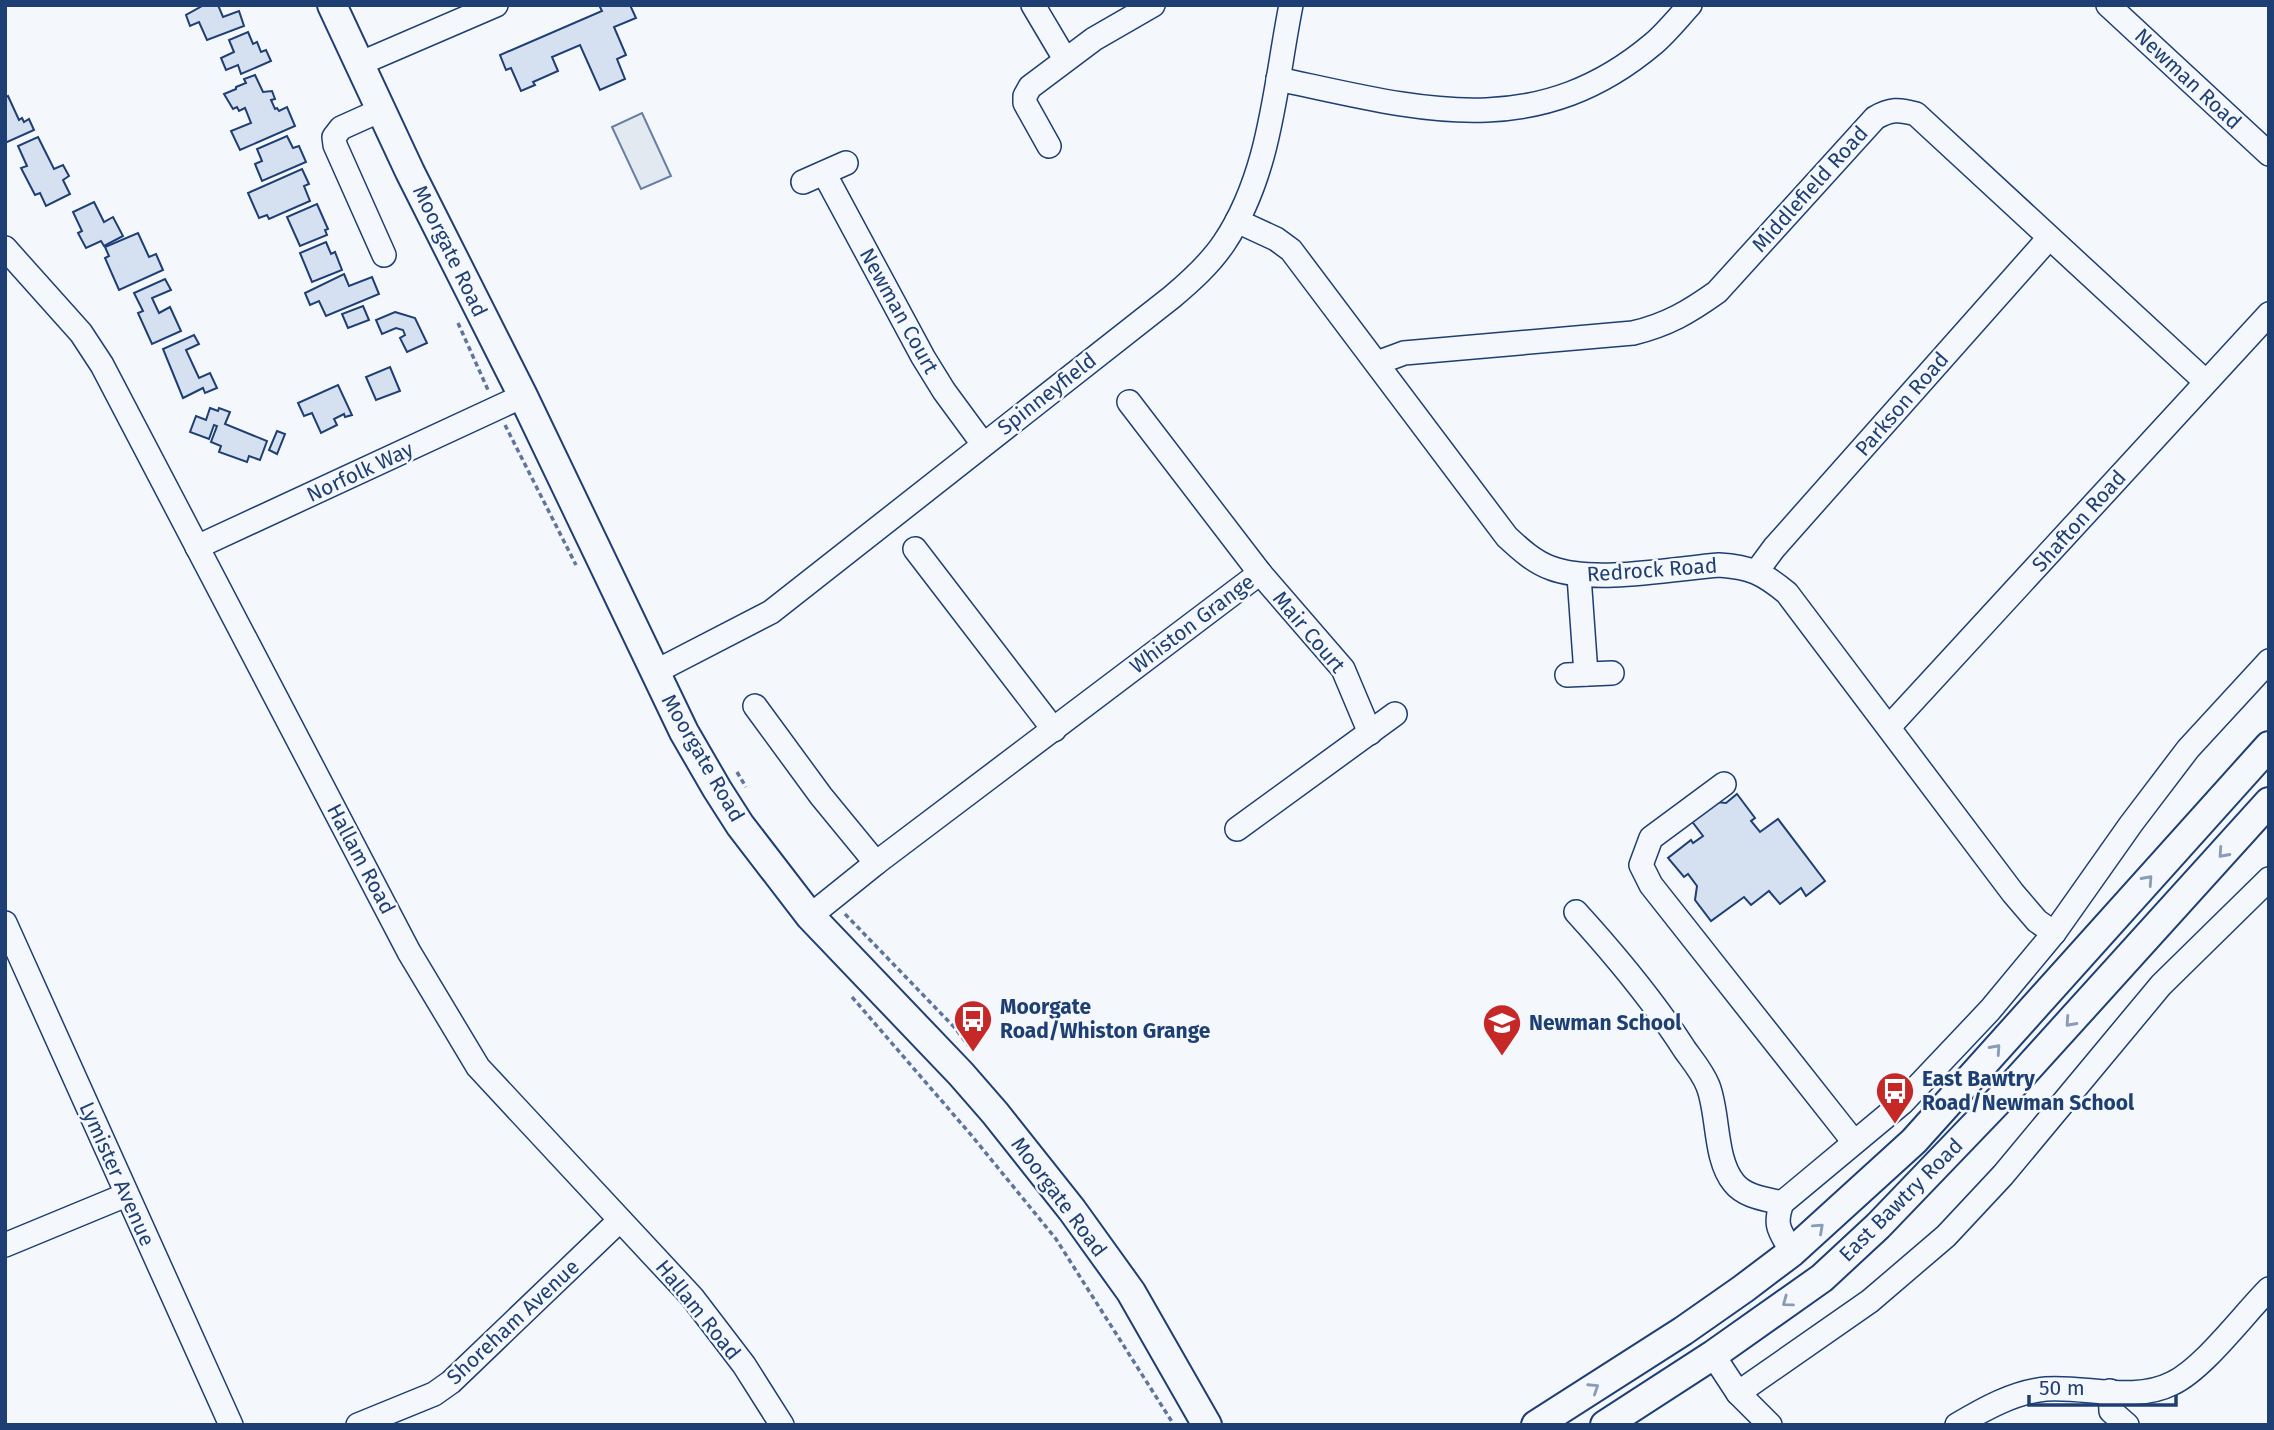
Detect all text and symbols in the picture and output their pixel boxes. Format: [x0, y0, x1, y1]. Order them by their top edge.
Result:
street label: Newman Road [2129, 23, 2247, 135]
street label: Middlefield Road [1746, 120, 1874, 258]
street label: Moorgate Road [407, 181, 493, 321]
street label: Newman Court [854, 244, 944, 379]
street label: Spinneyfield [992, 347, 1102, 441]
street label: Parkson Road [1850, 347, 1954, 461]
street label: Norfolk Way [303, 436, 418, 508]
street label: Shafton Road [2026, 465, 2132, 577]
street label: Redrock Road [1586, 552, 1718, 588]
street label: Whiston Grange [1125, 569, 1259, 679]
street label: Mair Court [1267, 586, 1351, 679]
street label: Moorgate Road [656, 689, 750, 827]
street label: Hallam Road [321, 799, 401, 919]
one-way arrow [2219, 845, 2231, 858]
one-way arrow [2140, 875, 2153, 888]
place label: Moorgate Road/Whiston Grange [1000, 994, 1211, 1044]
bus stop icon: Moorgate Road/Whiston Grange [952, 998, 994, 1053]
school or university icon: Newman School [1481, 1002, 1523, 1057]
place label: Newman School [1529, 1010, 1682, 1036]
one-way arrow [2066, 1014, 2078, 1027]
one-way arrow [1988, 1044, 2000, 1057]
place label: East Bawtry Road/Newman School [1922, 1066, 2135, 1116]
bus stop icon: East Bawtry Road/Newman School [1874, 1070, 1916, 1125]
street label: Lymister Avenue [74, 1098, 160, 1250]
street label: Moorgate Road [1005, 1132, 1113, 1262]
street label: East Bawtry Road [1834, 1133, 1968, 1267]
one-way arrow [1811, 1223, 1824, 1236]
street label: Shoreham Avenue [441, 1254, 585, 1390]
street label: Hallam Road [650, 1255, 746, 1365]
one-way arrow [1783, 1294, 1795, 1306]
scale bar [2029, 1364, 2176, 1408]
text: 50 m [2039, 1375, 2085, 1401]
one-way arrow [1586, 1384, 1599, 1397]

